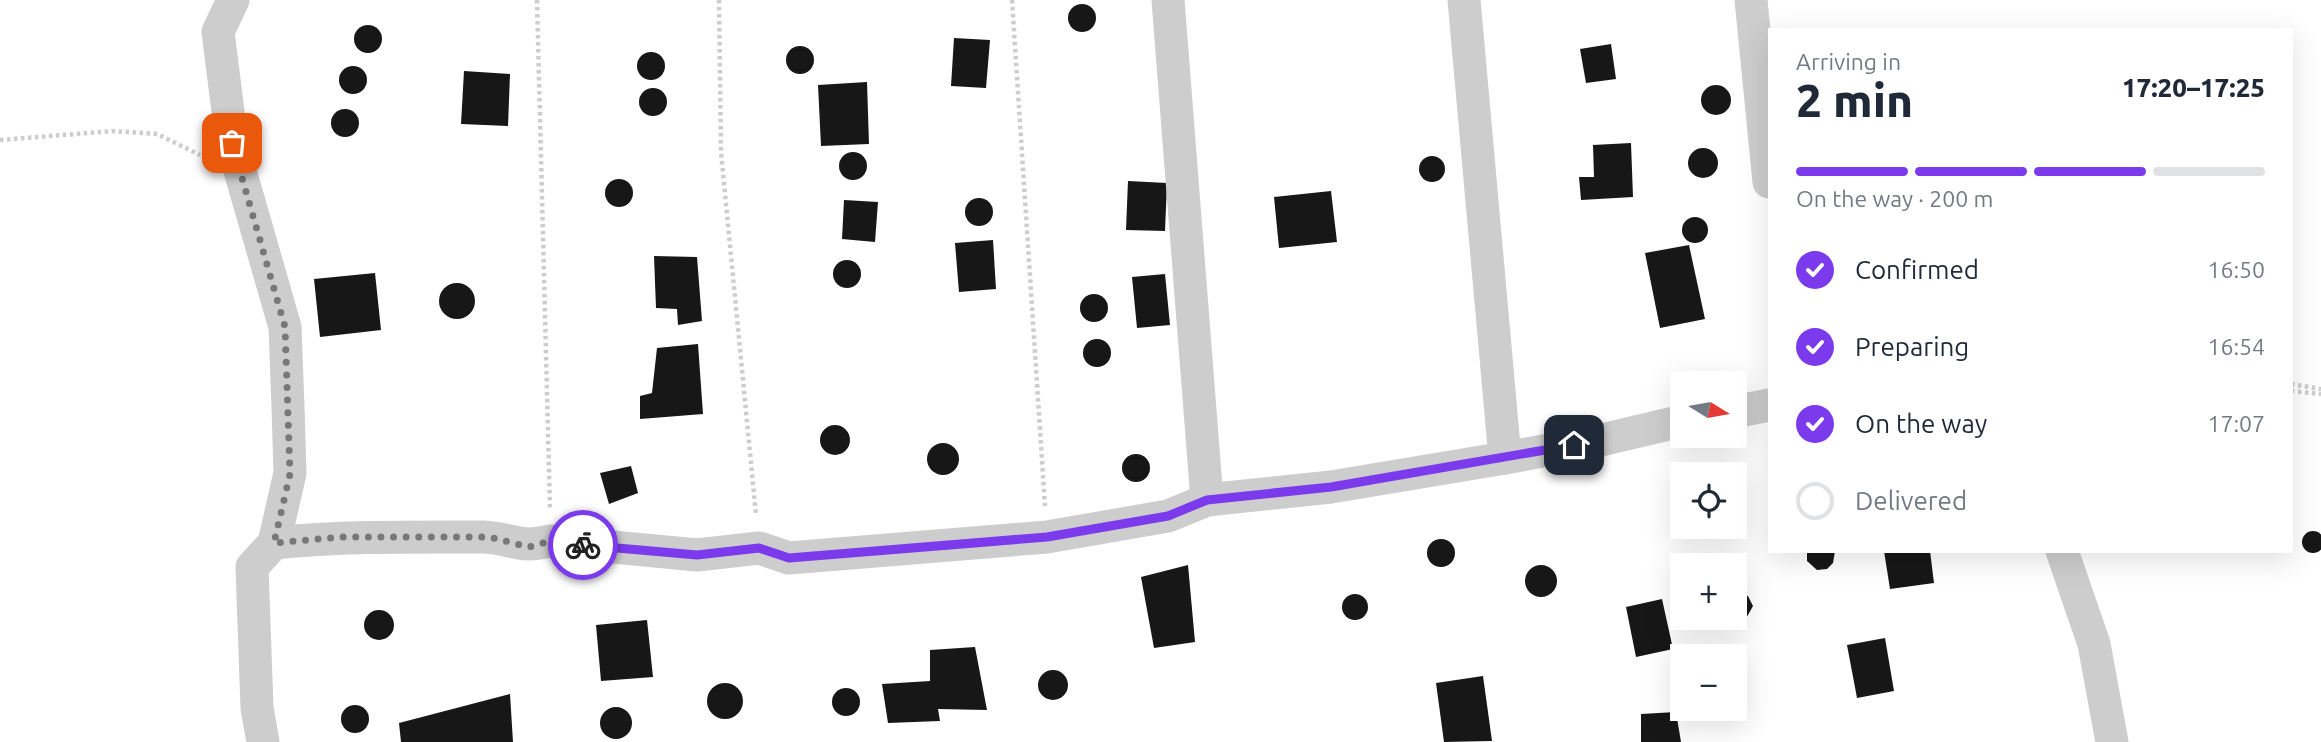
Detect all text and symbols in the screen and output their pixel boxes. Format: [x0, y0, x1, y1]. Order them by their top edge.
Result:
text: Arriving in [1796, 49, 1901, 74]
text: 17:20–17:25 [2122, 73, 2265, 102]
text: 2 min [1796, 74, 1913, 126]
pin [202, 113, 262, 173]
icon: bag [213, 124, 251, 162]
text: On the way · 200 m [1796, 186, 1993, 211]
icon: check [1796, 251, 1834, 289]
text: Confirmed [1855, 255, 1979, 284]
text: 16:50 [2207, 257, 2265, 282]
icon: check [1796, 328, 1834, 366]
text: Preparing [1855, 332, 1969, 361]
text: 16:54 [2207, 334, 2265, 359]
north arrow [1670, 371, 1746, 448]
map controls [1670, 371, 1747, 721]
icon: check [1796, 405, 1834, 443]
text: On the way [1855, 409, 1987, 438]
text: 17:07 [2207, 411, 2265, 436]
pin [1544, 415, 1604, 475]
icon: home [1555, 426, 1593, 464]
button: locate [1670, 462, 1747, 539]
text: Delivered [1855, 486, 1967, 515]
courier [548, 510, 618, 580]
icon: bike [564, 526, 602, 564]
button: + [1670, 553, 1747, 630]
button: − [1670, 644, 1747, 721]

